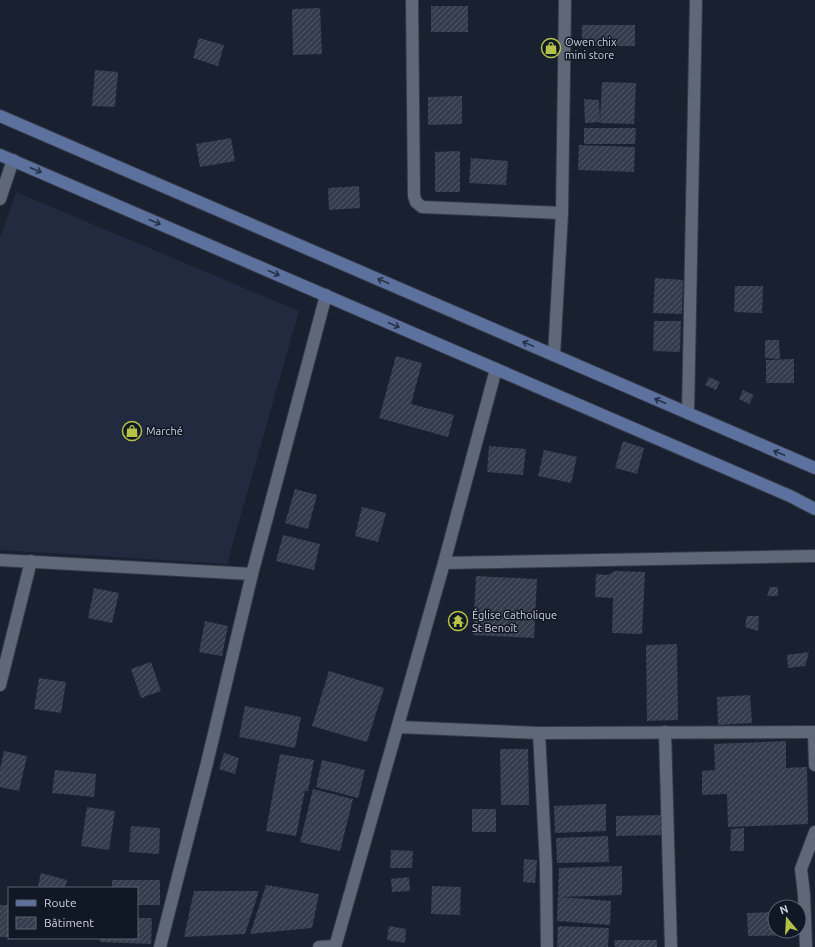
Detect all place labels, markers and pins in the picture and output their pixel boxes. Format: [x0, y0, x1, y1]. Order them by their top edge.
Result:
place label: Owen chix mini store [565, 36, 617, 61]
shop icon: Owen chix mini store [540, 37, 562, 59]
shop icon: Marché [121, 420, 143, 442]
place label: Marché [146, 425, 183, 437]
place label: Église Catholique St Benoît [472, 608, 557, 634]
temple icon: Église Catholique St Benoît [447, 610, 469, 632]

